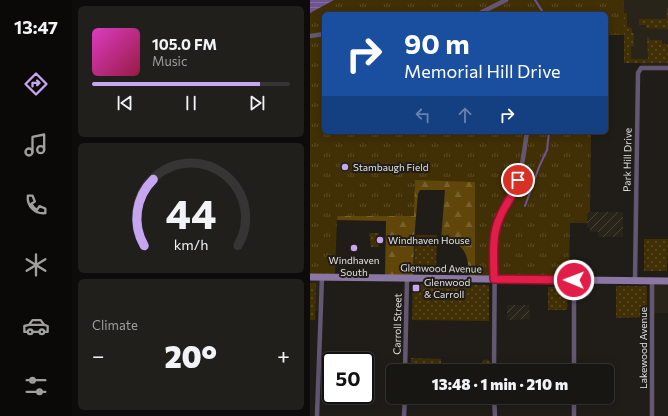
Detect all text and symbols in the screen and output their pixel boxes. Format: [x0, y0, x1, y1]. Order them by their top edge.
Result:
text: 13:47 [14, 16, 58, 38]
text: 90 m [404, 26, 470, 60]
icon: right [338, 28, 390, 80]
text: 105.0 FM [152, 35, 217, 53]
text: Music [152, 53, 187, 69]
text: Memorial Hill Drive [404, 60, 561, 82]
icon: directions [22, 70, 50, 98]
icon: previous [114, 92, 136, 114]
icon: pause [180, 92, 202, 114]
icon: next [246, 92, 268, 114]
icon: left [412, 104, 434, 126]
icon: ahead [454, 104, 476, 126]
icon: right [496, 104, 518, 126]
street label: Park Hill Drive [620, 128, 634, 192]
icon: music [22, 131, 50, 159]
place label: Stambaugh Field [353, 161, 429, 173]
marker: Stambaugh Field [340, 162, 350, 172]
pin [501, 163, 535, 197]
icon: arrive [507, 169, 529, 191]
text: 44 [165, 187, 217, 238]
icon: phone [22, 191, 50, 219]
place label: Windhaven House [388, 234, 470, 246]
text: km/h [174, 235, 208, 253]
marker: Windhaven House [375, 235, 385, 245]
marker: Windhaven South [349, 243, 359, 253]
icon: climate [22, 251, 50, 279]
place label: Windhaven South [328, 254, 380, 278]
position arrow [553, 259, 595, 301]
street label: Glenwood Avenue [400, 261, 482, 275]
place label: Glenwood & Carroll [424, 276, 471, 300]
marker: Glenwood & Carroll [411, 283, 421, 293]
street label: Carroll Street [390, 293, 404, 355]
street label: Lakewood Avenue [637, 307, 649, 389]
icon: car [22, 312, 50, 340]
text: Climate [92, 317, 138, 333]
text: 20° [164, 337, 217, 374]
text: − [92, 342, 105, 369]
text: + [277, 342, 290, 369]
speed limit sign: 50 [322, 352, 374, 404]
icon: filters [22, 372, 50, 400]
text: 13:48 · 1 min · 210 m [432, 375, 568, 393]

